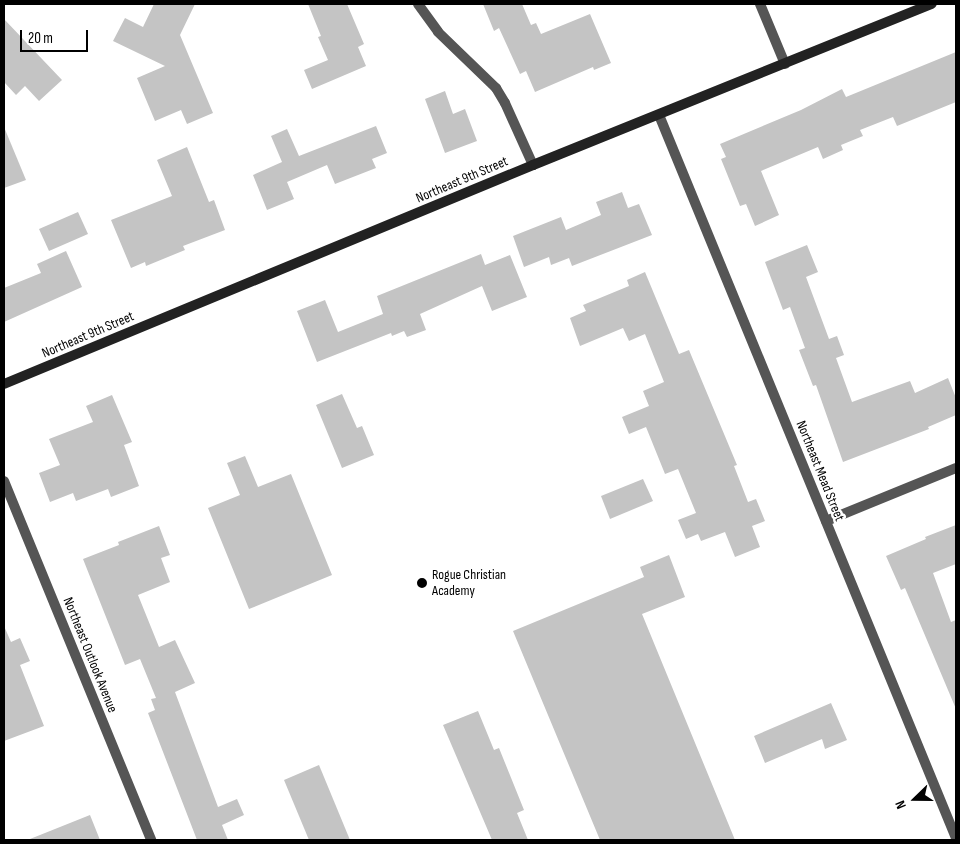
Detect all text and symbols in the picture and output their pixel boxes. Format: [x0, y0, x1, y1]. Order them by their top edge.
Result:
scale bar [22, 20, 90, 52]
text: 20 m [28, 29, 53, 48]
street label: Northeast 9th Street [413, 153, 511, 207]
street label: Northeast 9th Street [39, 308, 137, 362]
street label: Northeast Mead Street [792, 418, 848, 524]
place label: Rogue Christian Academy [432, 567, 506, 600]
marker: Rogue Christian Academy [416, 577, 428, 589]
street label: Northeast Outlook Avenue [59, 595, 121, 715]
north arrow [890, 774, 940, 824]
text: N [891, 798, 910, 811]

